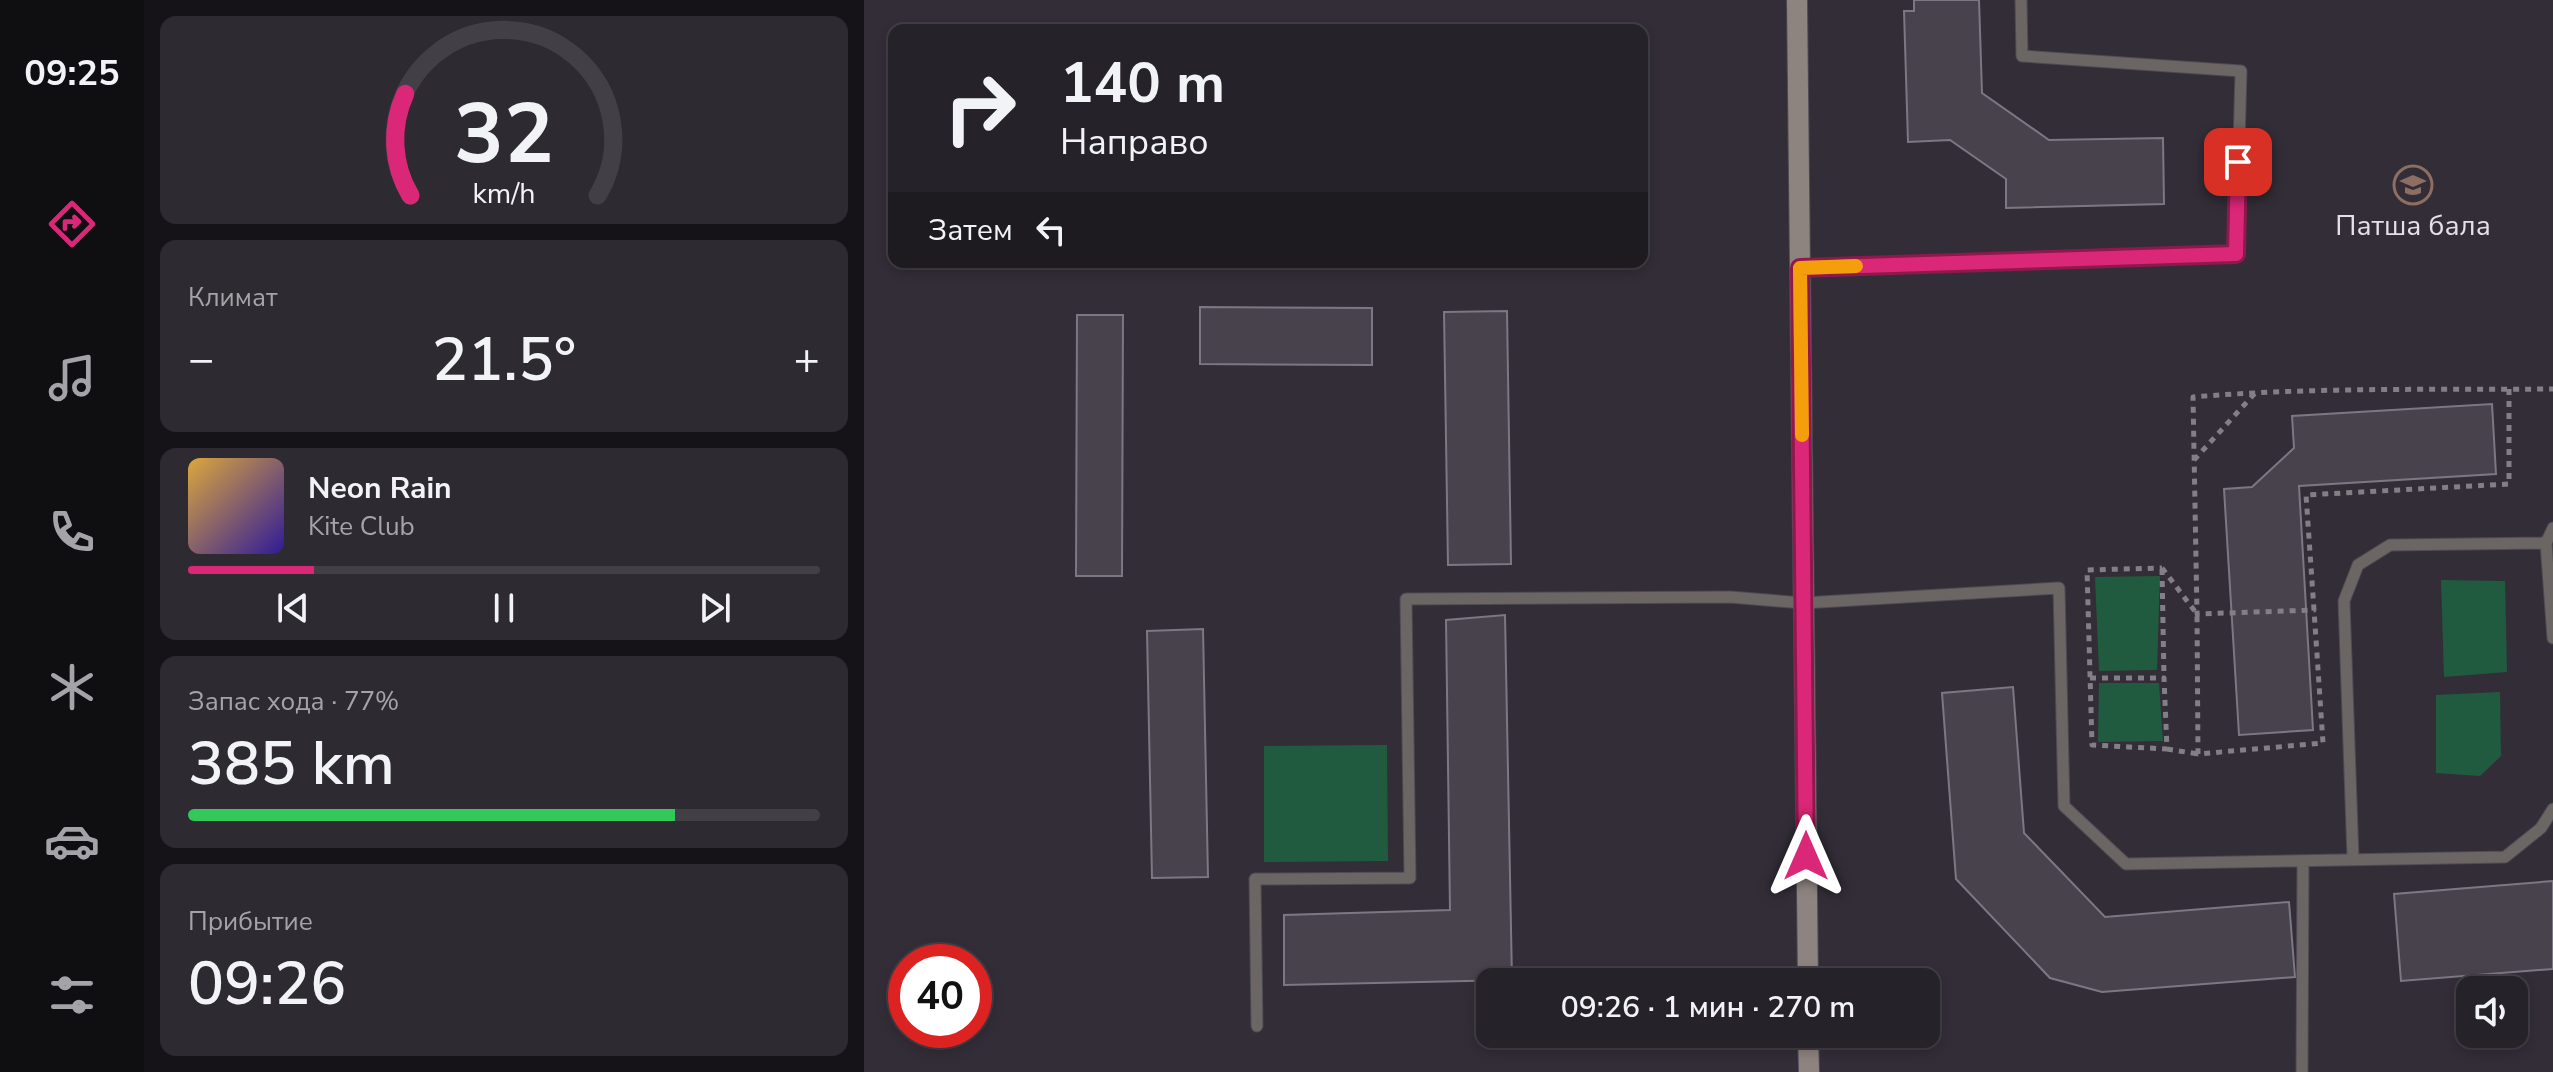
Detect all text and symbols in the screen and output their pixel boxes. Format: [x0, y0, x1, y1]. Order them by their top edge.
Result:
text: 140 m [1060, 45, 1225, 122]
text: 09:25 [24, 49, 120, 98]
icon: right [928, 56, 1032, 160]
text: 32 [454, 78, 554, 191]
text: Направо [1060, 118, 1209, 167]
pin [2204, 128, 2272, 196]
icon: arrive [2216, 140, 2260, 184]
school or university icon: Патша бала [2392, 164, 2434, 206]
text: km/h [473, 174, 535, 213]
icon: directions [44, 196, 100, 252]
place label: Патша бала [2335, 207, 2491, 245]
icon: left [1029, 208, 1073, 252]
text: Затем [928, 210, 1013, 251]
text: Климат [188, 280, 277, 315]
text: 21.5° [432, 319, 576, 401]
text: − [188, 330, 214, 390]
text: + [794, 330, 820, 390]
icon: music [44, 350, 100, 406]
text: Neon Rain [308, 468, 452, 509]
icon: phone [44, 504, 100, 560]
text: Kite Club [308, 509, 415, 544]
icon: previous [271, 586, 315, 630]
icon: pause [482, 586, 526, 630]
icon: next [693, 586, 737, 630]
icon: climate [44, 659, 100, 715]
text: Запас хода · 77% [188, 684, 399, 719]
text: 385 km [188, 723, 395, 805]
icon: car [44, 813, 100, 869]
position arrow [1764, 814, 1848, 898]
text: Прибытие [188, 904, 313, 939]
text: 09:26 [188, 943, 346, 1025]
speed limit sign: 40 [888, 944, 992, 1048]
icon: filters [44, 967, 100, 1023]
map controls [2456, 976, 2528, 1048]
button: sound [2456, 976, 2528, 1048]
text: 09:26 · 1 мин · 270 m [1561, 987, 1855, 1028]

